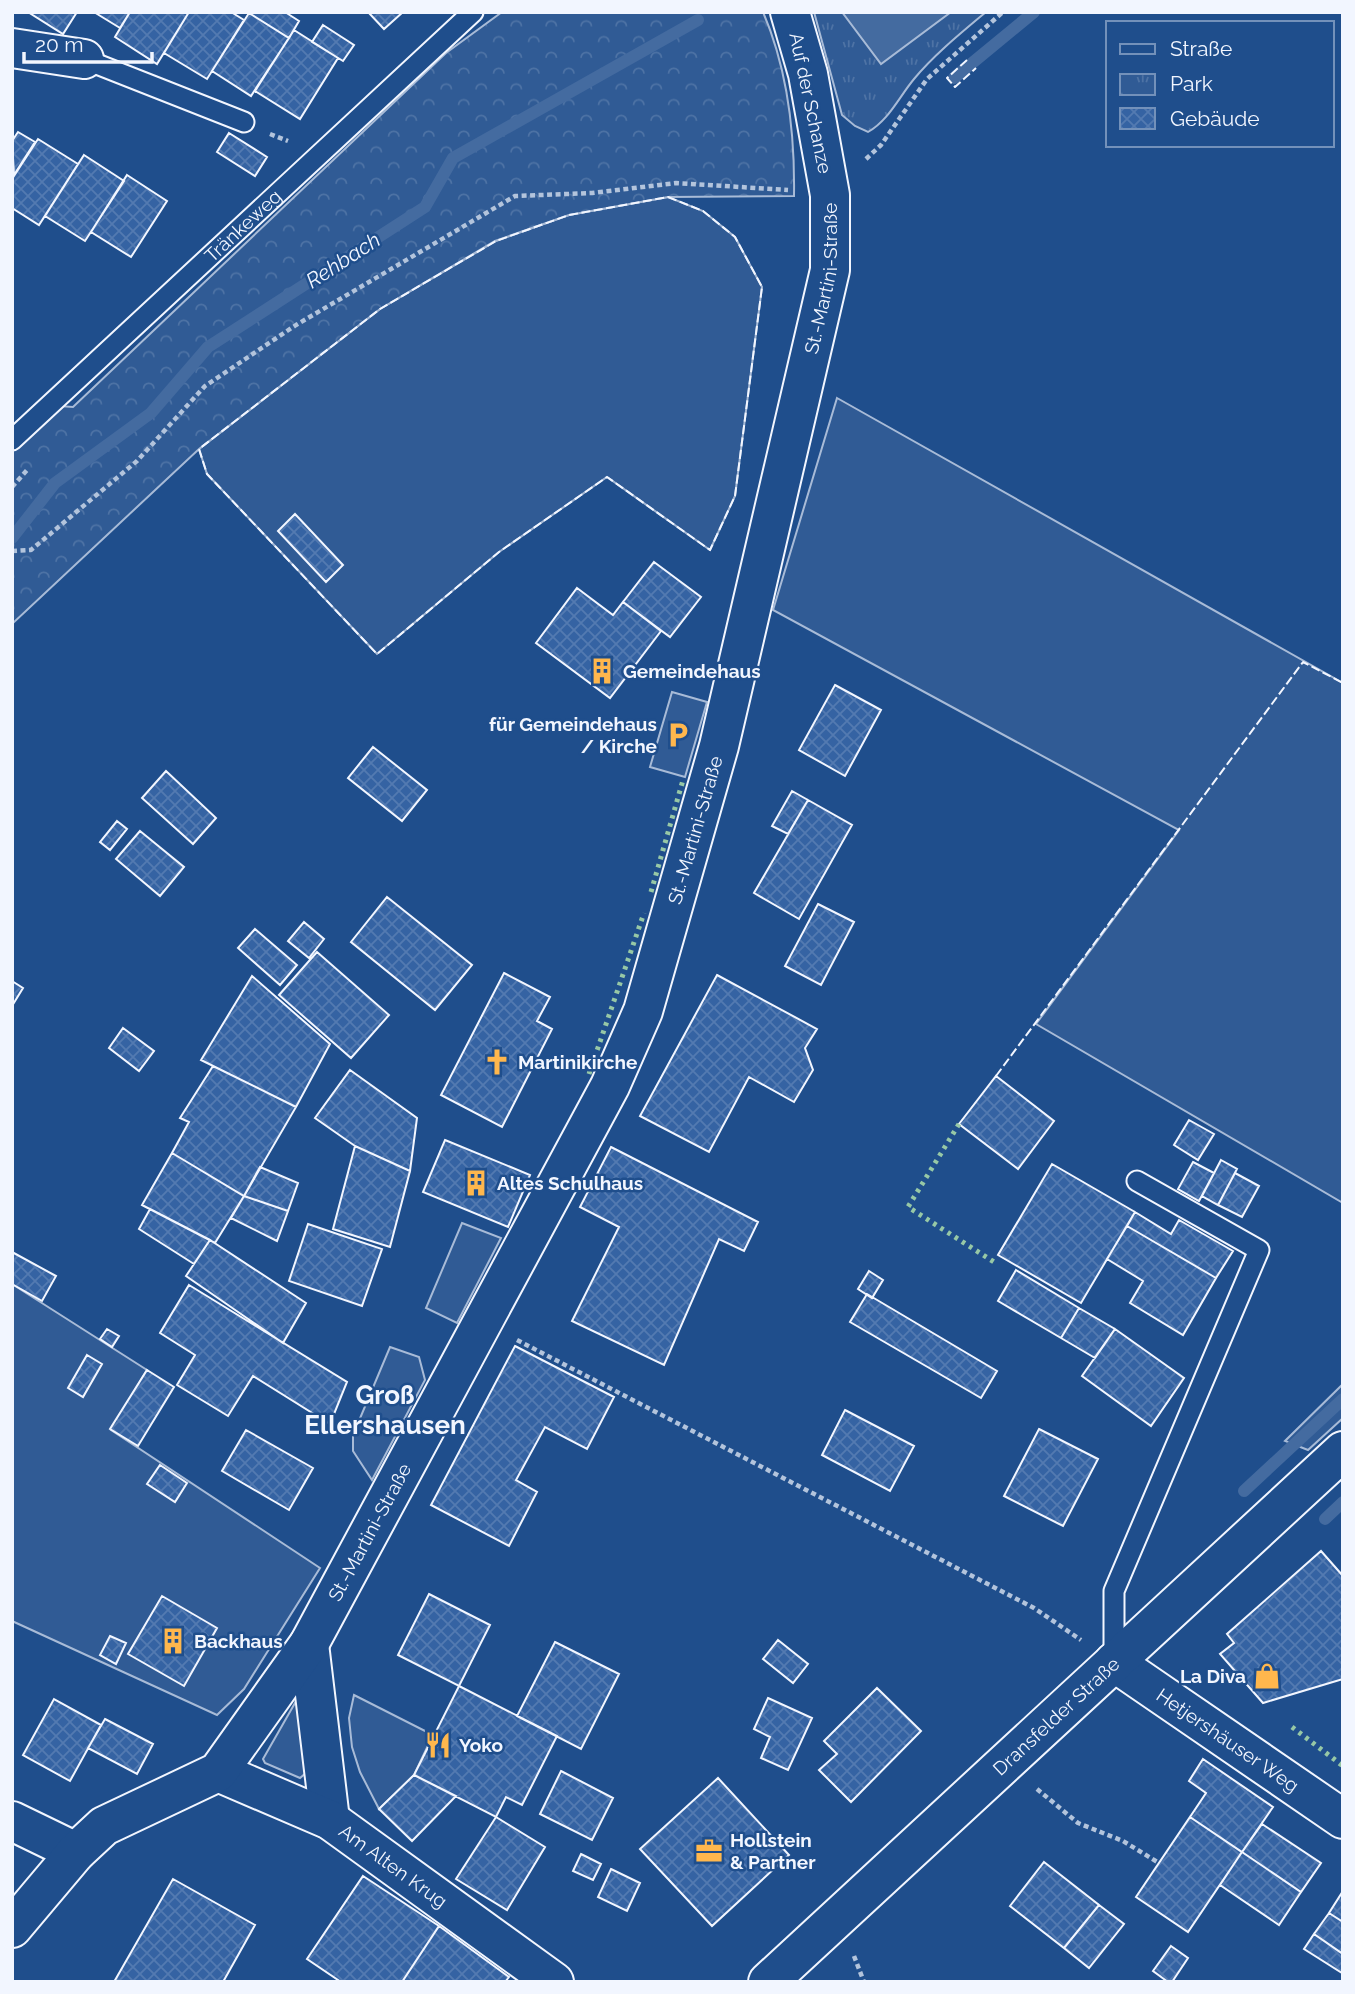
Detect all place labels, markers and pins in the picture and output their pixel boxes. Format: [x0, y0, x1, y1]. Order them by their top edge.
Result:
building icon: Gemeindehaus [587, 656, 617, 686]
place label: Gemeindehaus [623, 660, 761, 682]
place label: für Gemeindehaus / Kirche [489, 713, 657, 757]
parking icon: für Gemeindehaus / Kirche [663, 720, 693, 750]
church icon: Martinikirche [482, 1047, 512, 1077]
place label: Martinikirche [518, 1051, 637, 1073]
building icon: Altes Schulhaus [461, 1168, 491, 1198]
place label: Altes Schulhaus [497, 1172, 643, 1194]
building icon: Backhaus [158, 1626, 188, 1656]
place label: Backhaus [194, 1630, 283, 1652]
shop icon: La Diva [1252, 1661, 1282, 1691]
place label: La Diva [1180, 1665, 1246, 1687]
restaurant icon: Yoko [423, 1730, 453, 1760]
place label: Yoko [459, 1734, 503, 1756]
place label: Hollstein & Partner [730, 1829, 816, 1873]
office icon: Hollstein & Partner [694, 1836, 724, 1866]

